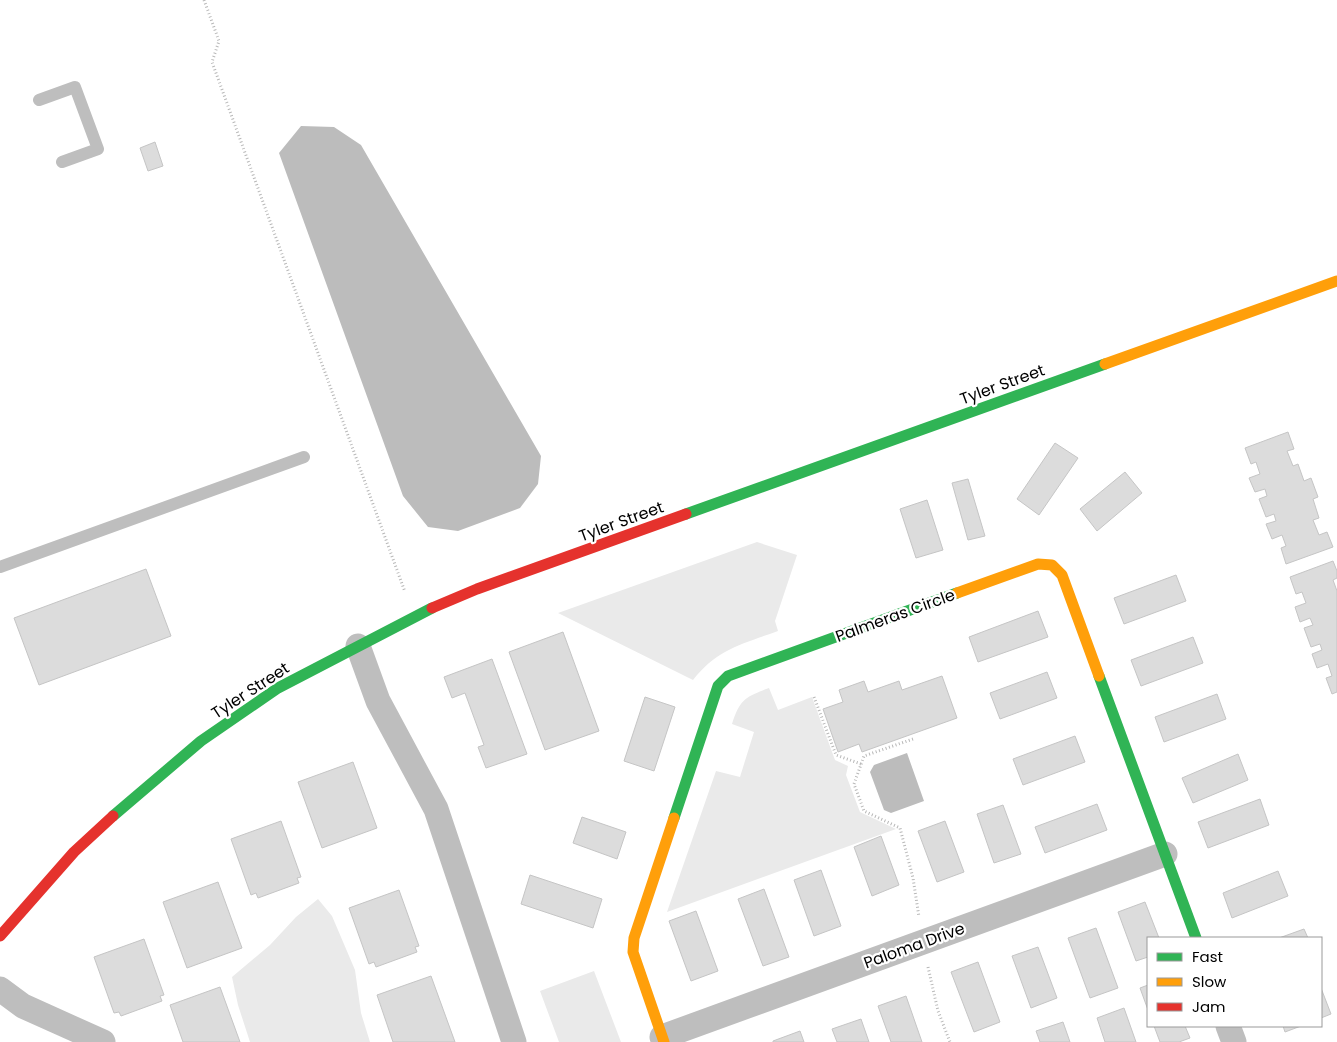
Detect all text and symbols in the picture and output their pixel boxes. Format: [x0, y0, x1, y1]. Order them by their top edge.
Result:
street label: Tyler Street [957, 358, 1048, 410]
street label: Tyler Street [576, 495, 667, 547]
street label: Palmeras Circle [832, 583, 958, 648]
street label: Tyler Street [207, 657, 294, 724]
street label: Paloma Drive [860, 917, 968, 974]
legend [1147, 937, 1322, 1027]
text: Fast [1192, 946, 1223, 967]
text: Slow [1192, 971, 1227, 992]
text: Jam [1192, 996, 1226, 1017]

